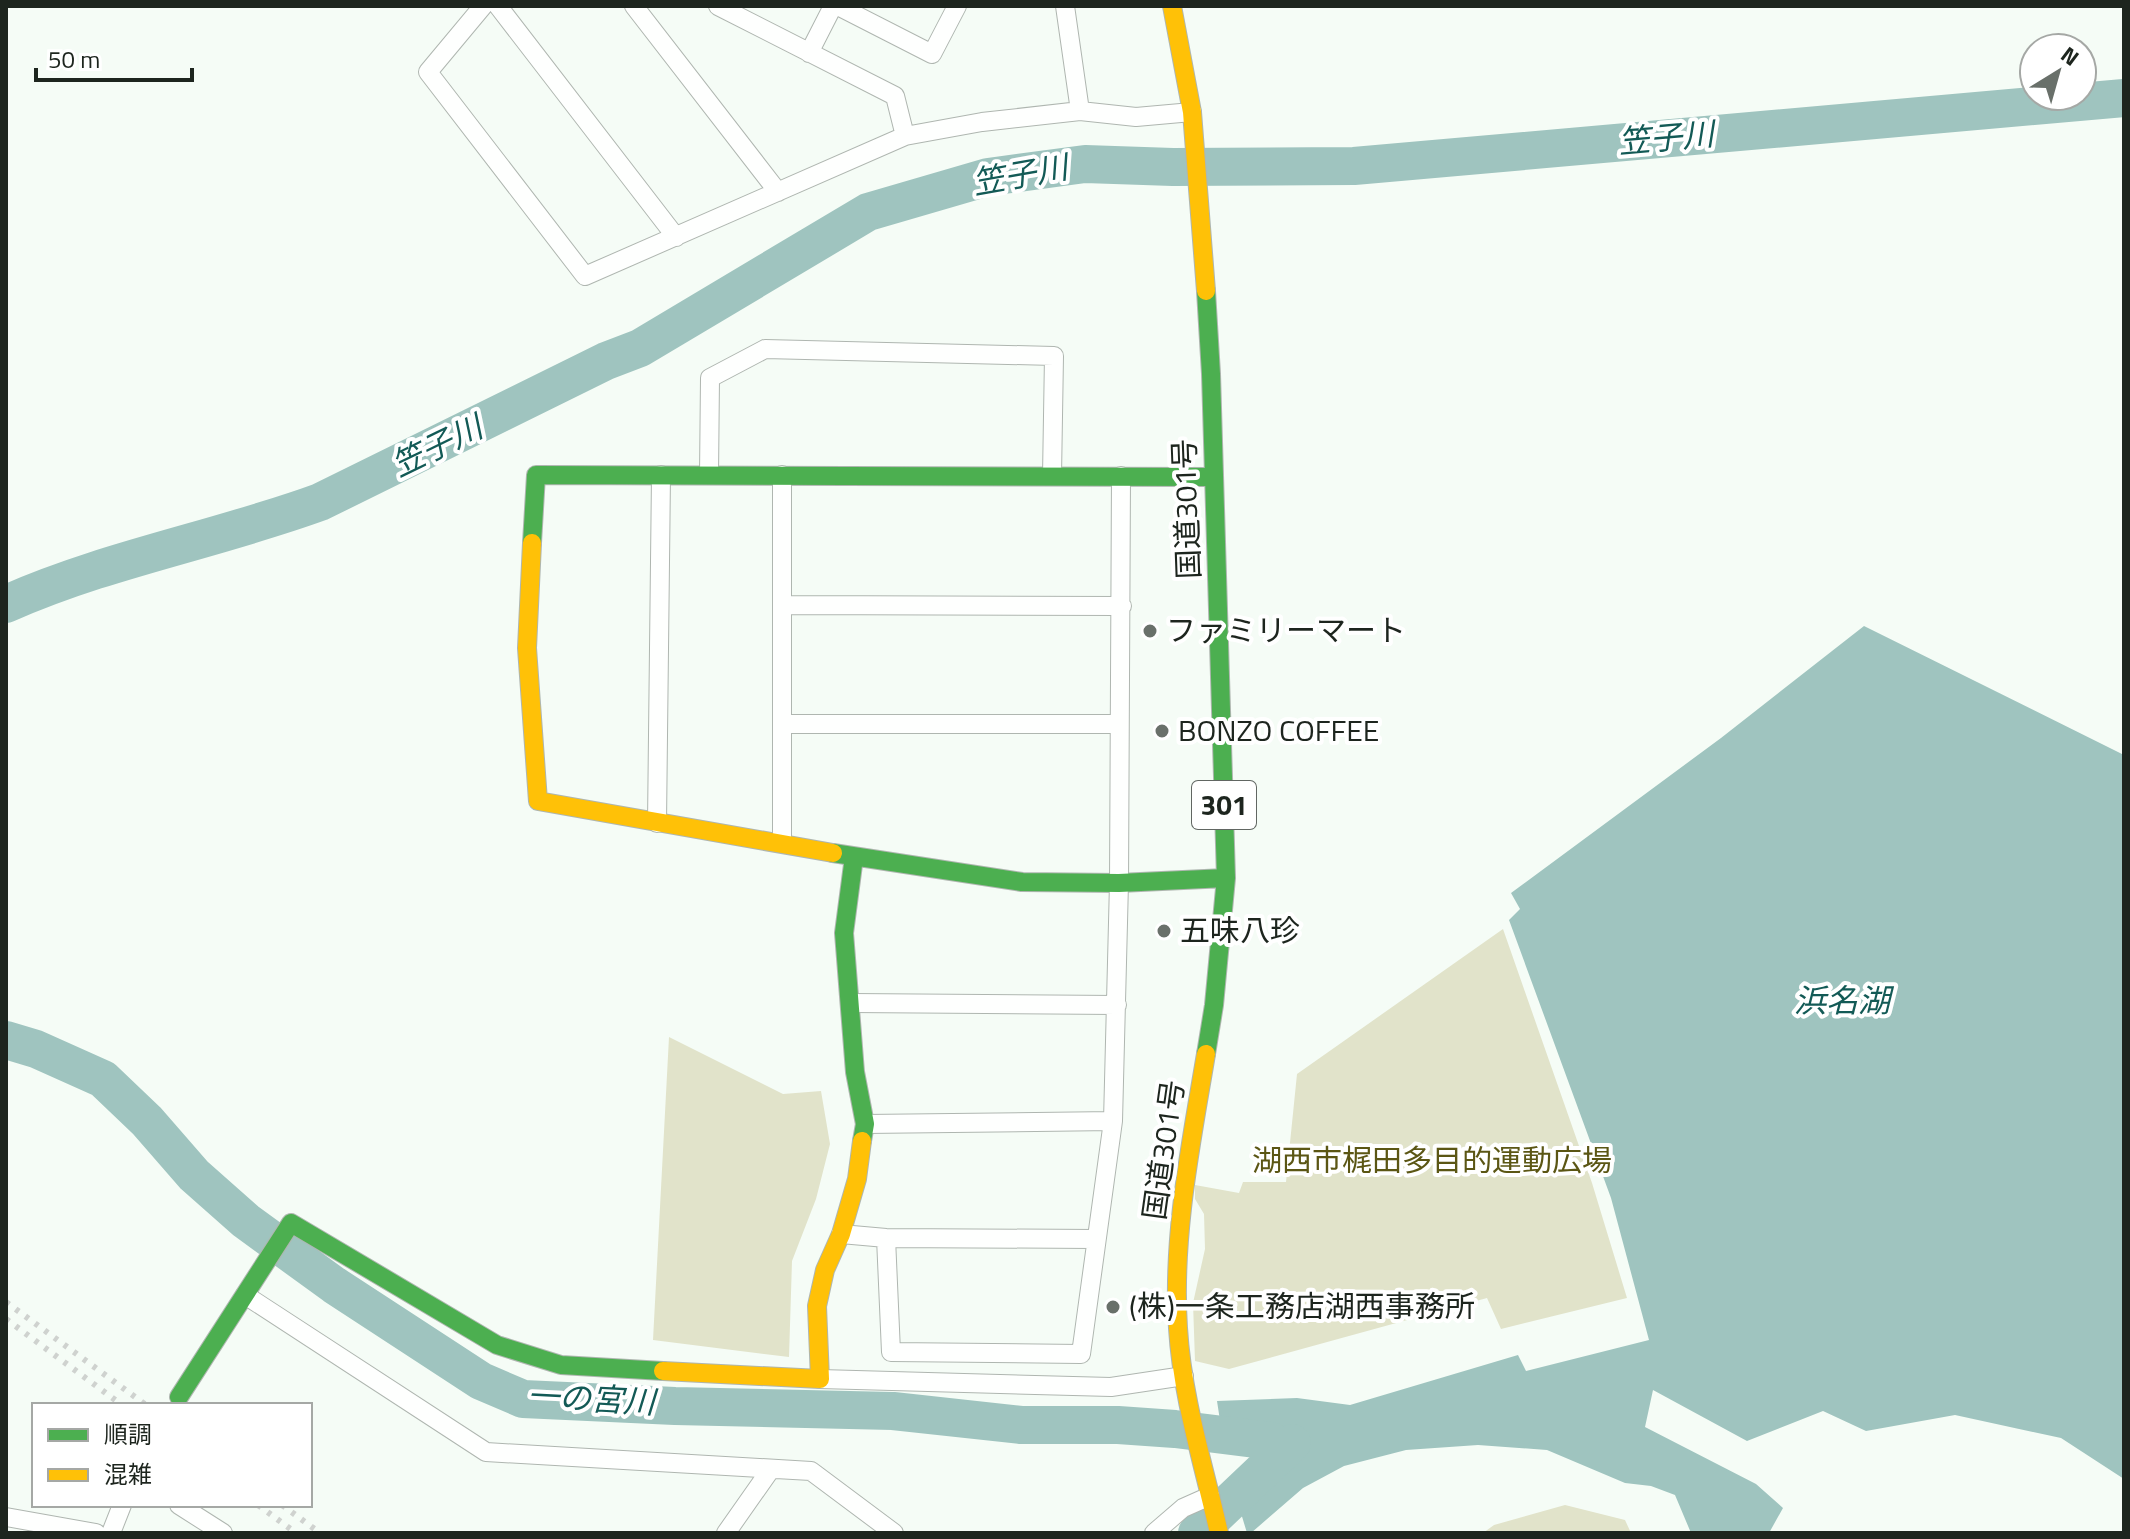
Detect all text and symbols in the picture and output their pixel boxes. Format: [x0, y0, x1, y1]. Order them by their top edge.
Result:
scale bar [36, 32, 192, 82]
north arrow [2018, 32, 2098, 112]
text: N [2054, 38, 2086, 74]
text: 50 m [48, 41, 100, 77]
water label: 笠子川 [1616, 109, 1719, 165]
water label: 笠子川 [968, 142, 1074, 206]
water label: 笠子川 [383, 401, 493, 488]
street label: 国道301号 [1161, 438, 1211, 580]
place label: ファミリーマート [1166, 607, 1406, 653]
marker: ファミリーマート [1141, 622, 1159, 640]
place label: BONZO COFFEE [1178, 707, 1379, 753]
marker: BONZO COFFEE [1153, 722, 1171, 740]
road number: 301 [1192, 781, 1256, 829]
place label: 五味八珍 [1180, 907, 1300, 953]
marker: 五味八珍 [1155, 922, 1173, 940]
water label: 浜名湖 [1794, 976, 1895, 1024]
street label: 国道301号 [1130, 1077, 1196, 1223]
park label: 湖西市梶田多目的運動広場 [1252, 1137, 1612, 1183]
place label: (株)一条工務店湖西事務所 [1129, 1283, 1475, 1329]
marker: (株)一条工務店湖西事務所 [1104, 1298, 1122, 1316]
water label: 一の宮川 [526, 1371, 659, 1425]
legend [32, 1403, 312, 1507]
text: 順調 [104, 1416, 152, 1452]
text: 混雑 [104, 1456, 152, 1492]

